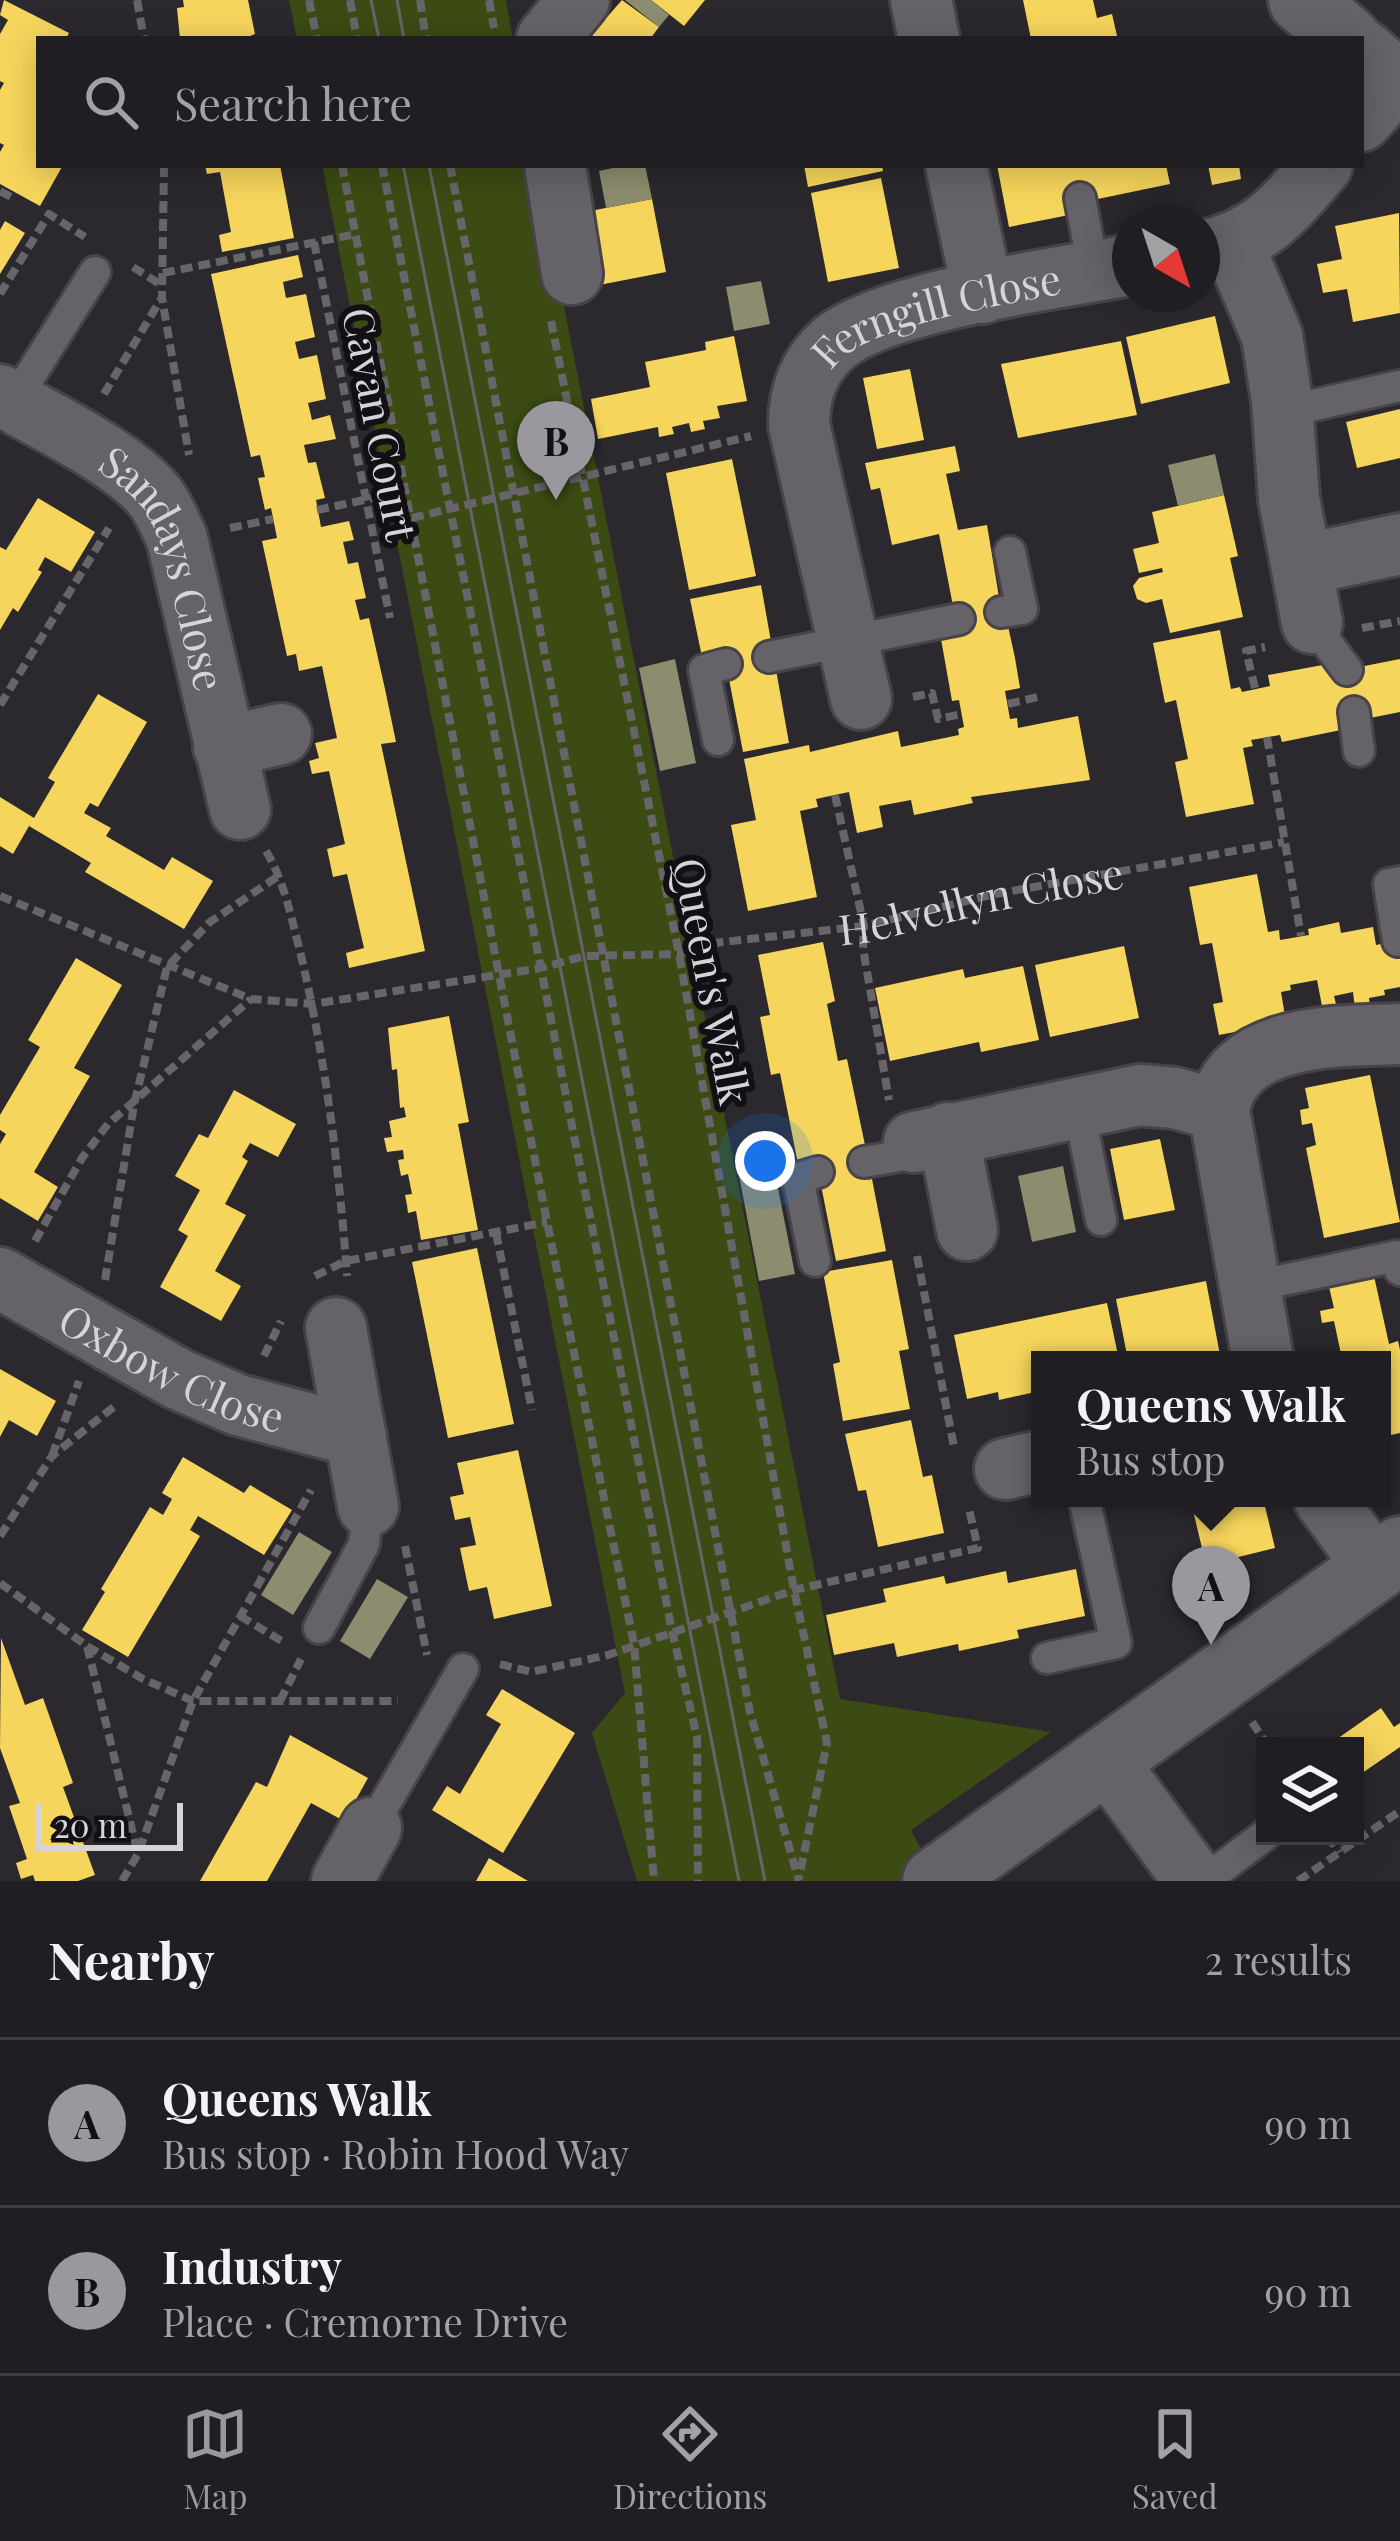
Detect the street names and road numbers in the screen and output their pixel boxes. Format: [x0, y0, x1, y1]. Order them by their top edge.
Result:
street label: Ferngill Close [797, 249, 1065, 379]
street label: Cavan Court [331, 303, 431, 546]
street label: Sandays Close [90, 432, 239, 696]
street label: Helvellyn Close [835, 843, 1127, 957]
street label: Queen's Walk [662, 853, 764, 1109]
street label: Oxbow Close [50, 1290, 291, 1444]

